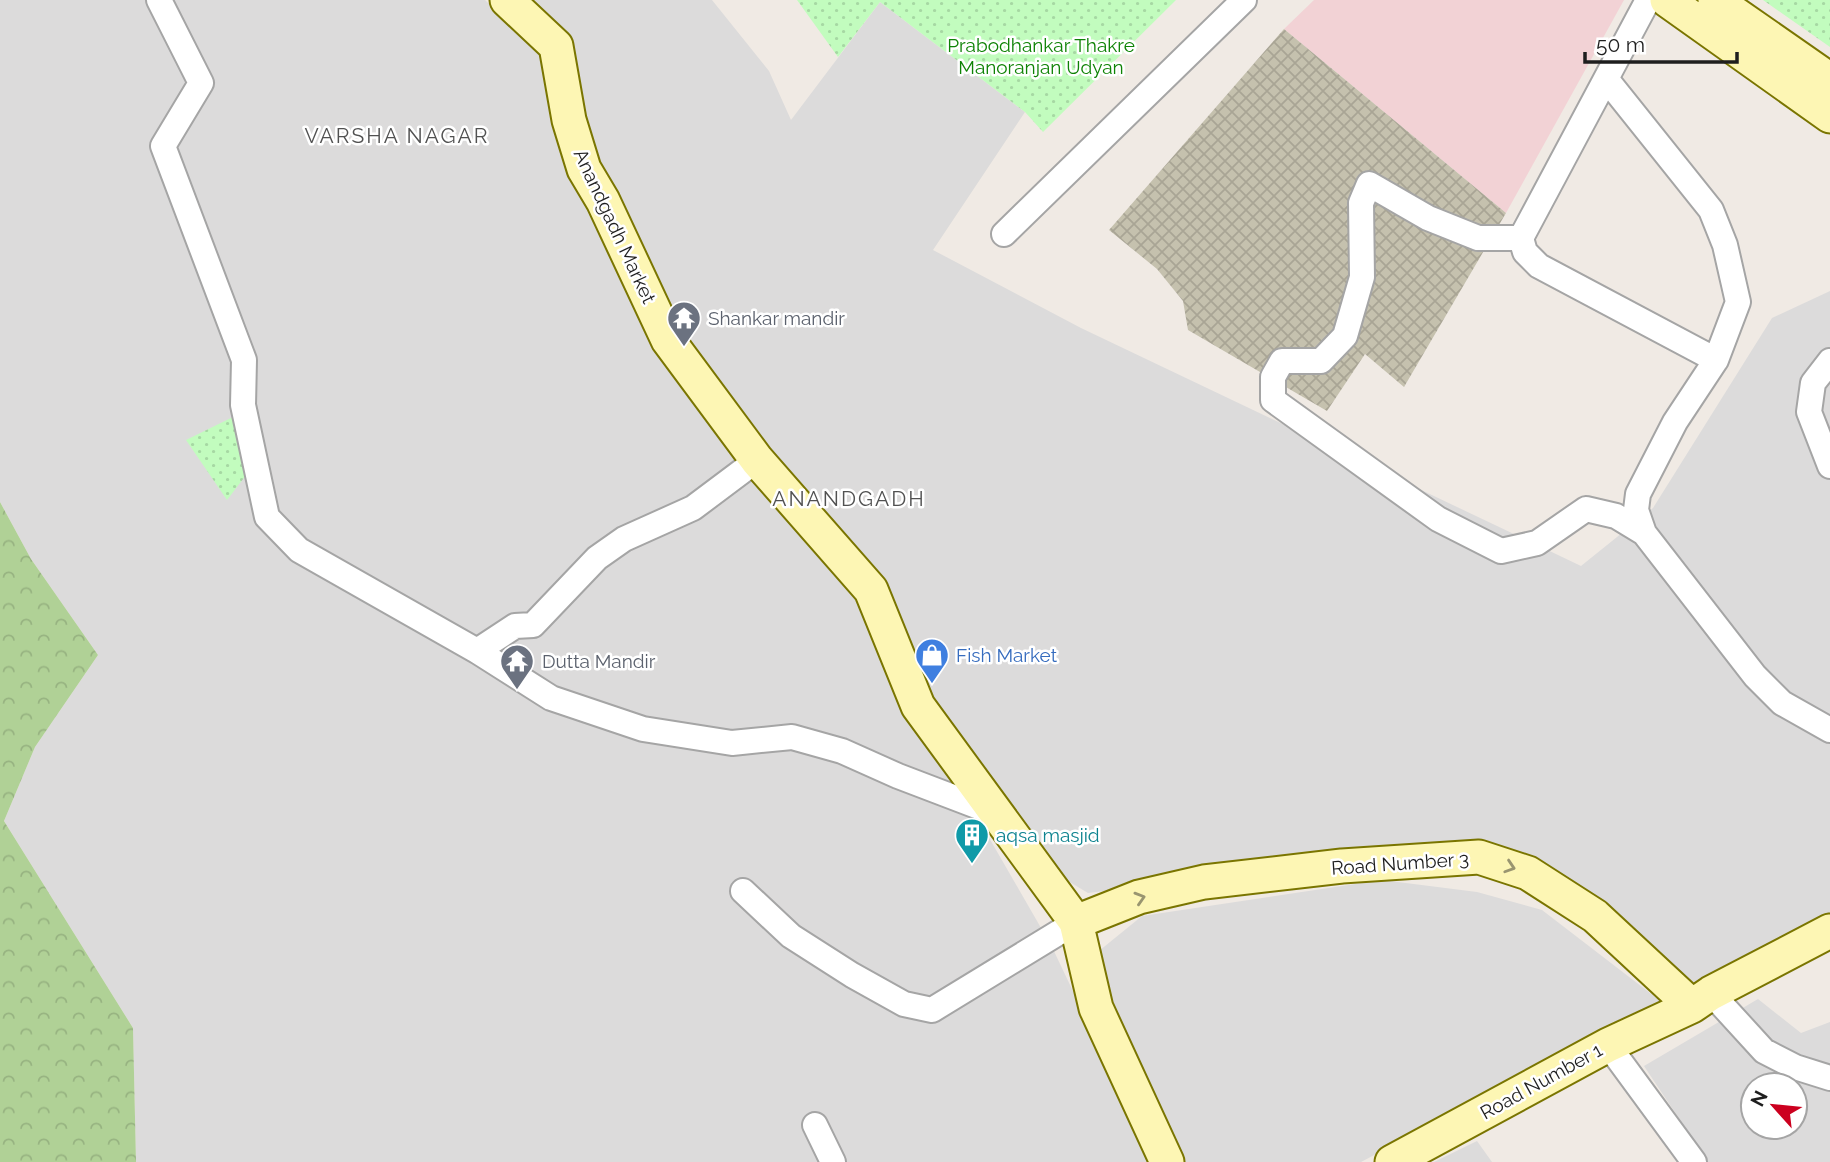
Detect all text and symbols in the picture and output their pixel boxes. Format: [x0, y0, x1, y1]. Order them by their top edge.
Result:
scale bar [1585, 21, 1737, 65]
text: 50 m [1596, 32, 1645, 57]
park label: Prabodhankar Thakre Manoranjan Udyan [947, 34, 1135, 78]
district label: VARSHA NAGAR [305, 123, 489, 148]
street label: Anandgadh Market [570, 145, 661, 307]
temple icon: Shankar mandir [665, 299, 703, 348]
place label: Shankar mandir [708, 307, 845, 329]
district label: ANANDGADH [772, 486, 926, 511]
shop icon: Fish Market [913, 636, 951, 685]
temple icon: Dutta Mandir [498, 642, 536, 691]
place label: Fish Market [956, 644, 1058, 666]
place label: Dutta Mandir [542, 650, 656, 672]
building icon: aqsa masjid [953, 816, 991, 865]
place label: aqsa masjid [996, 824, 1100, 846]
street label: Road Number 3 [1330, 847, 1470, 879]
one-way arrow [1503, 859, 1515, 874]
one-way arrow [1133, 892, 1146, 906]
street label: Road Number 1 [1476, 1038, 1606, 1124]
north arrow [1739, 1071, 1809, 1141]
text: N [1746, 1087, 1772, 1110]

